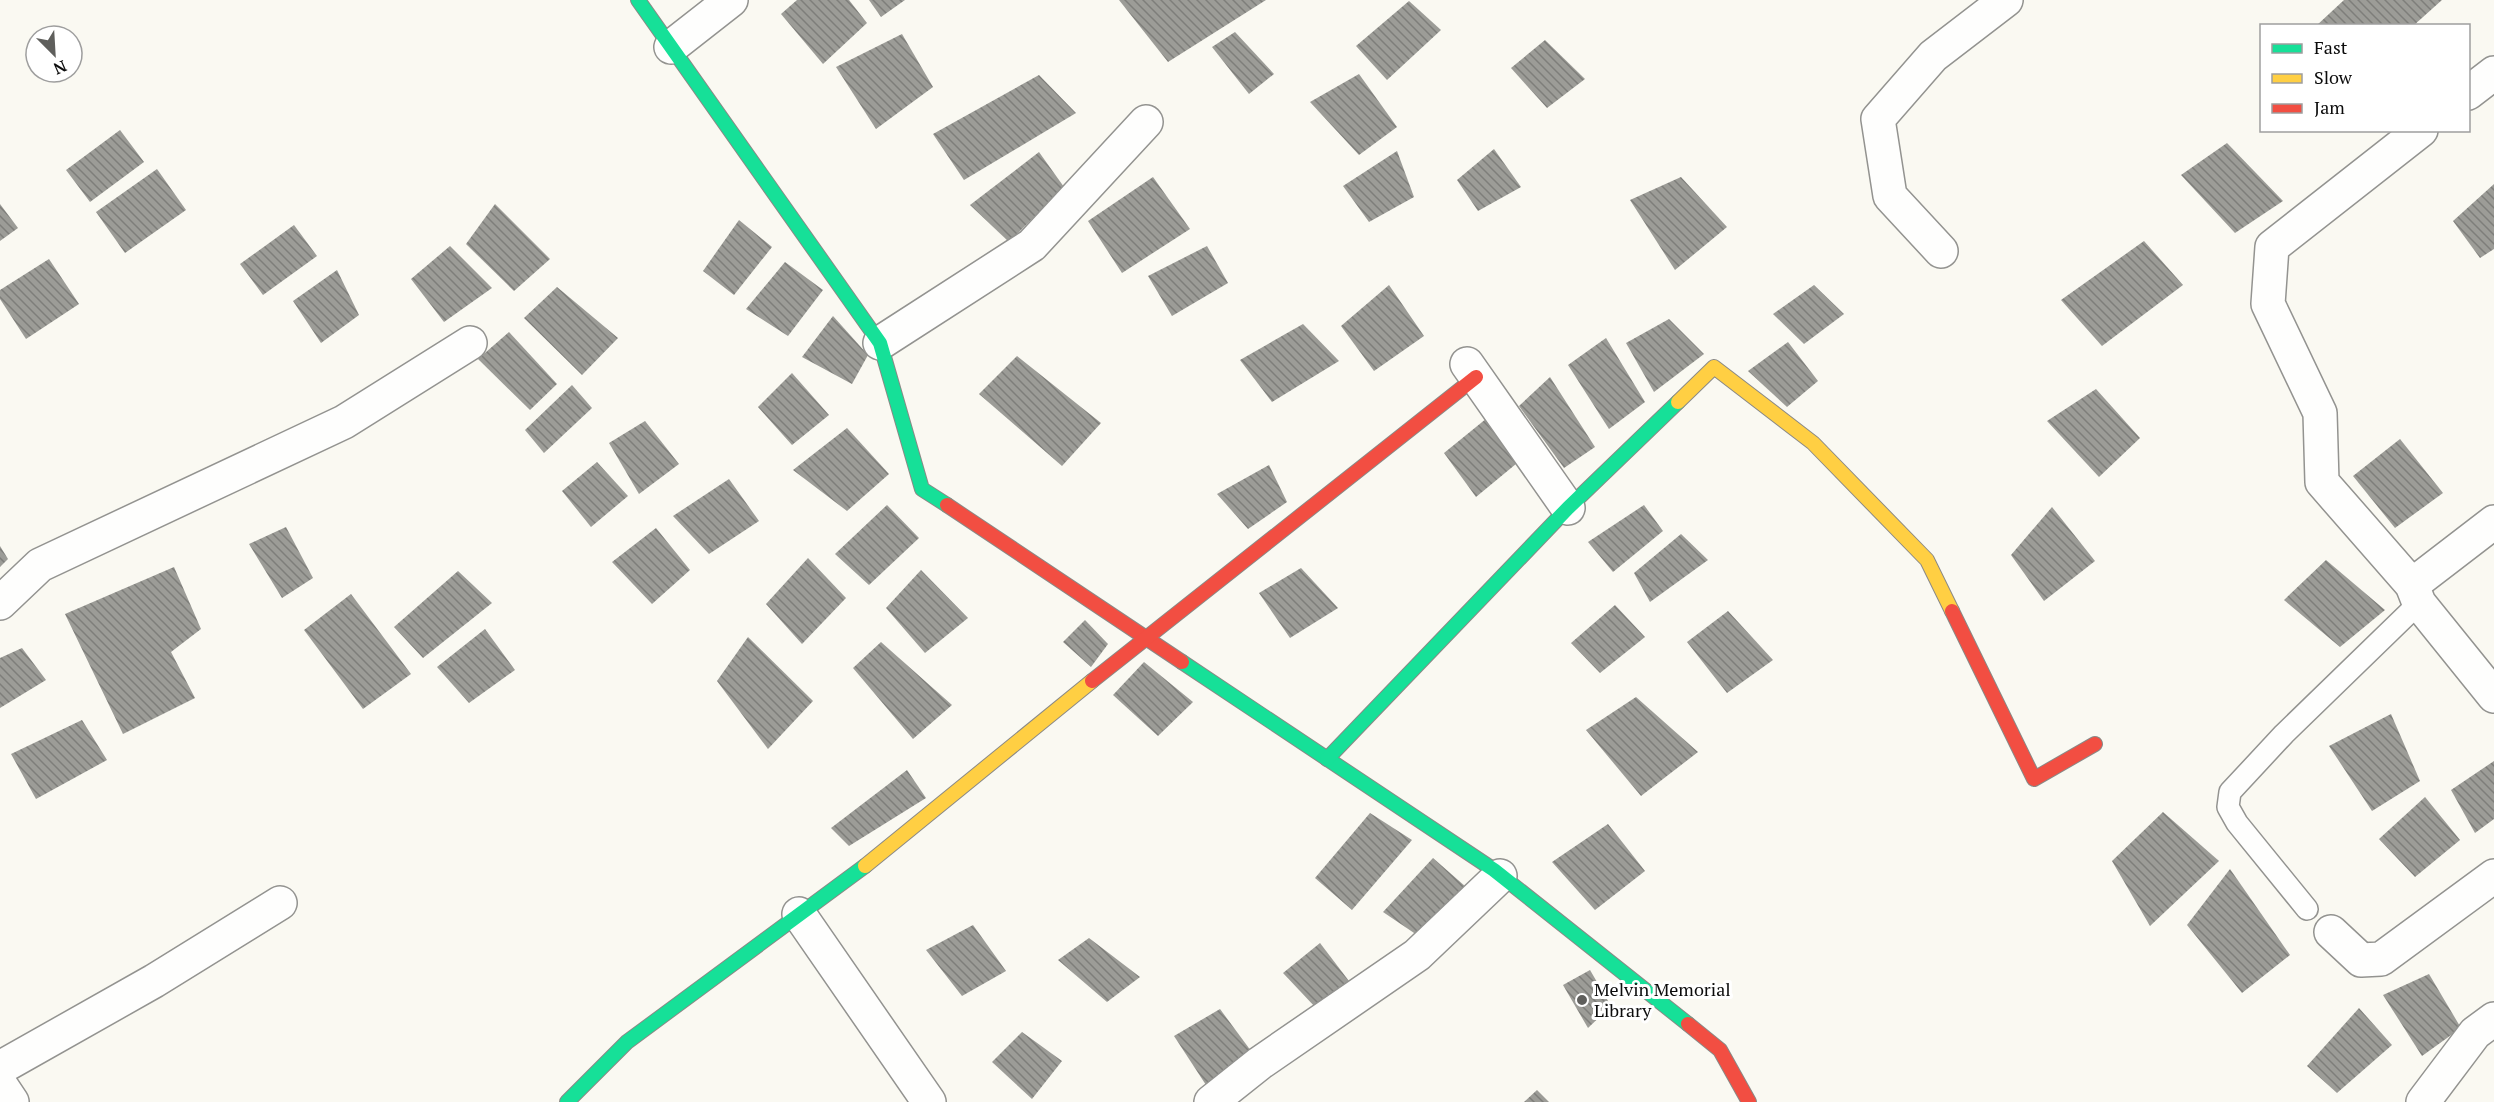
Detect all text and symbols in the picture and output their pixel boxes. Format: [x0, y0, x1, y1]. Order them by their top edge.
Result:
north arrow [24, 24, 84, 84]
legend [2260, 24, 2470, 132]
text: Fast [2314, 35, 2348, 59]
text: N [50, 55, 70, 80]
text: Slow [2314, 65, 2353, 89]
text: Jam [2314, 95, 2345, 119]
place label: Melvin Memorial Library [1594, 977, 1731, 1022]
marker: Melvin Memorial Library [1575, 993, 1589, 1007]

